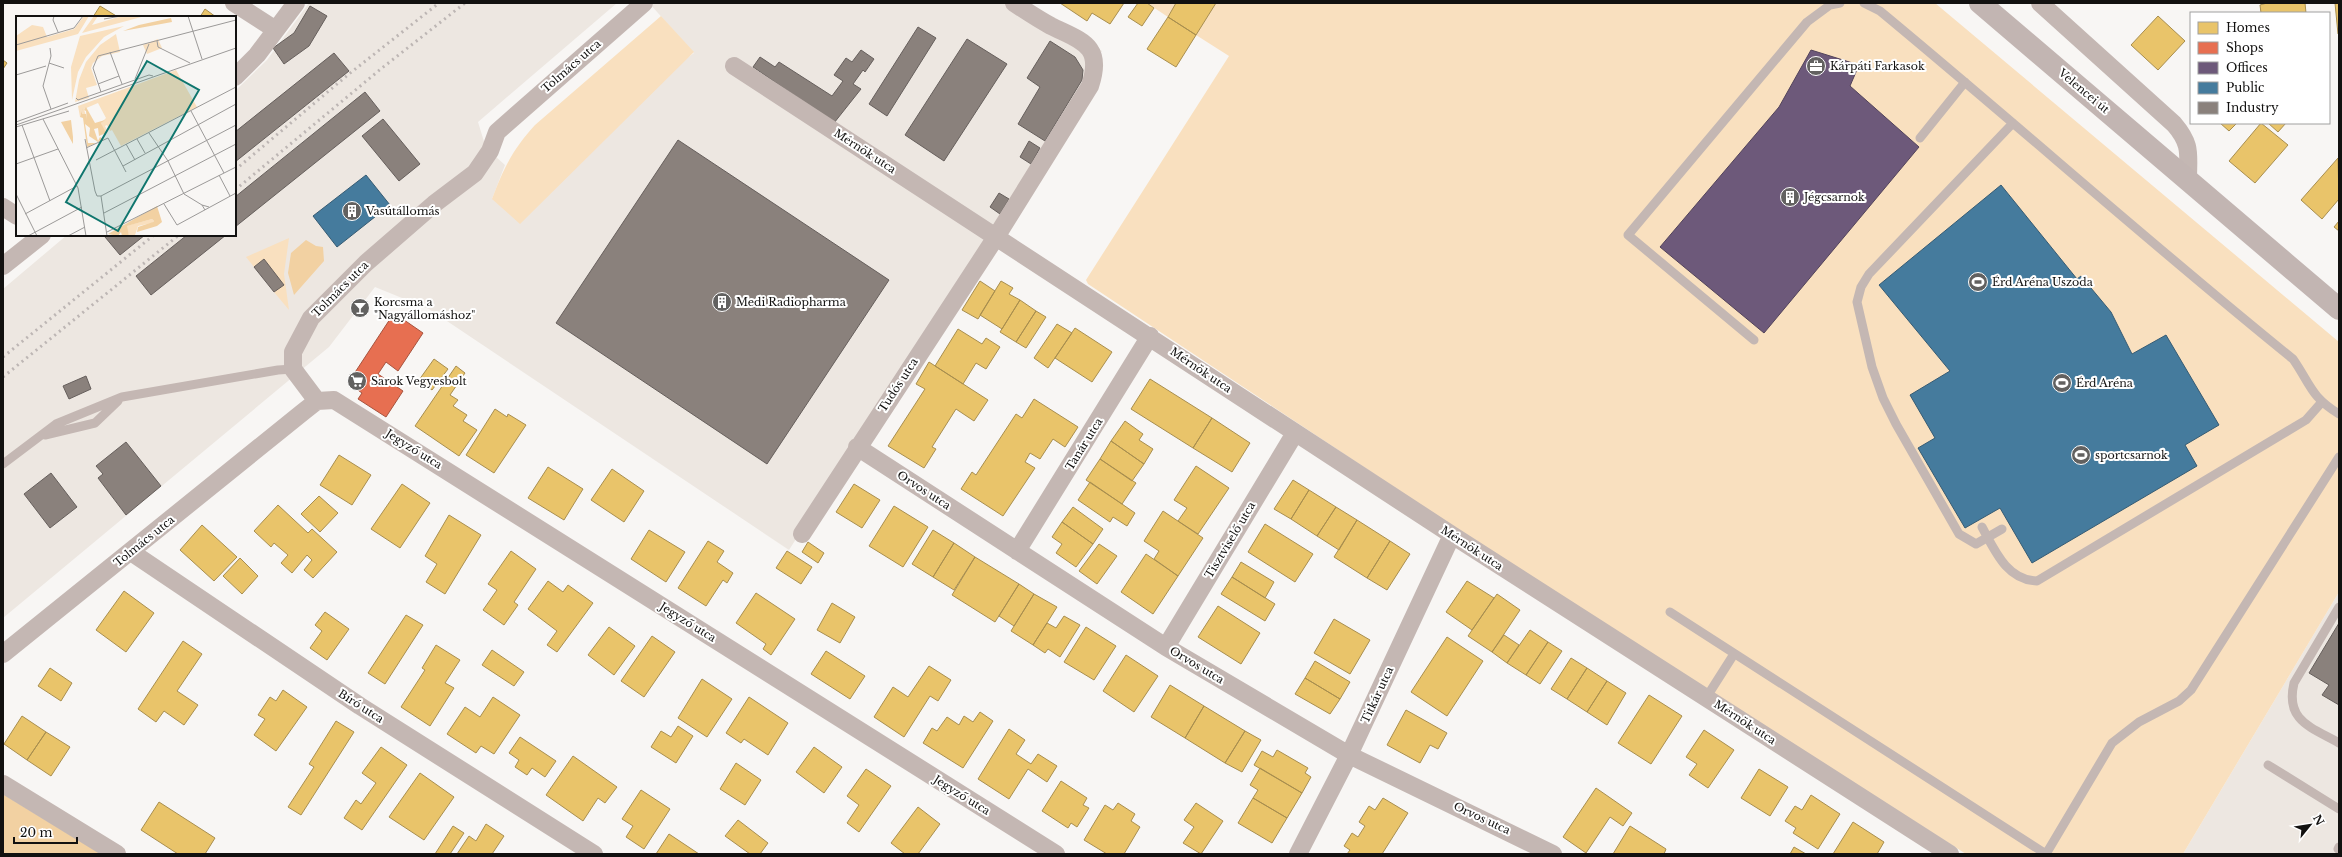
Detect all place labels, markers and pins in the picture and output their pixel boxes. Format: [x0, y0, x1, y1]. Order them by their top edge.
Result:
office icon: Kárpáti Farkasok [1805, 55, 1827, 77]
place label: Kárpáti Farkasok [1830, 59, 1925, 73]
building icon: Jégcsarnok [1779, 186, 1801, 208]
place label: Jégcsarnok [1802, 190, 1865, 204]
building icon: Vasútállomás [341, 200, 363, 222]
place label: Vasútállomás [365, 204, 440, 218]
sports icon: Érd Aréna Uszoda [1967, 271, 1989, 293]
place label: Érd Aréna Uszoda [1992, 275, 2094, 289]
building icon: Medi Radiopharma [711, 291, 733, 313]
place label: Korcsma a "Nagyállomáshoz" [374, 295, 475, 322]
place label: Medi Radiopharma [736, 295, 847, 309]
bar icon: Korcsma a "Nagyállomáshoz" [349, 297, 371, 319]
supermarket icon: Sarok Vegyesbolt [346, 370, 368, 392]
sports icon: Érd Aréna [2051, 372, 2073, 394]
place label: Sarok Vegyesbolt [371, 374, 467, 388]
place label: Érd Aréna [2076, 376, 2134, 390]
sports icon: sportcsarnok [2070, 444, 2092, 466]
place label: sportcsarnok [2095, 448, 2168, 462]

